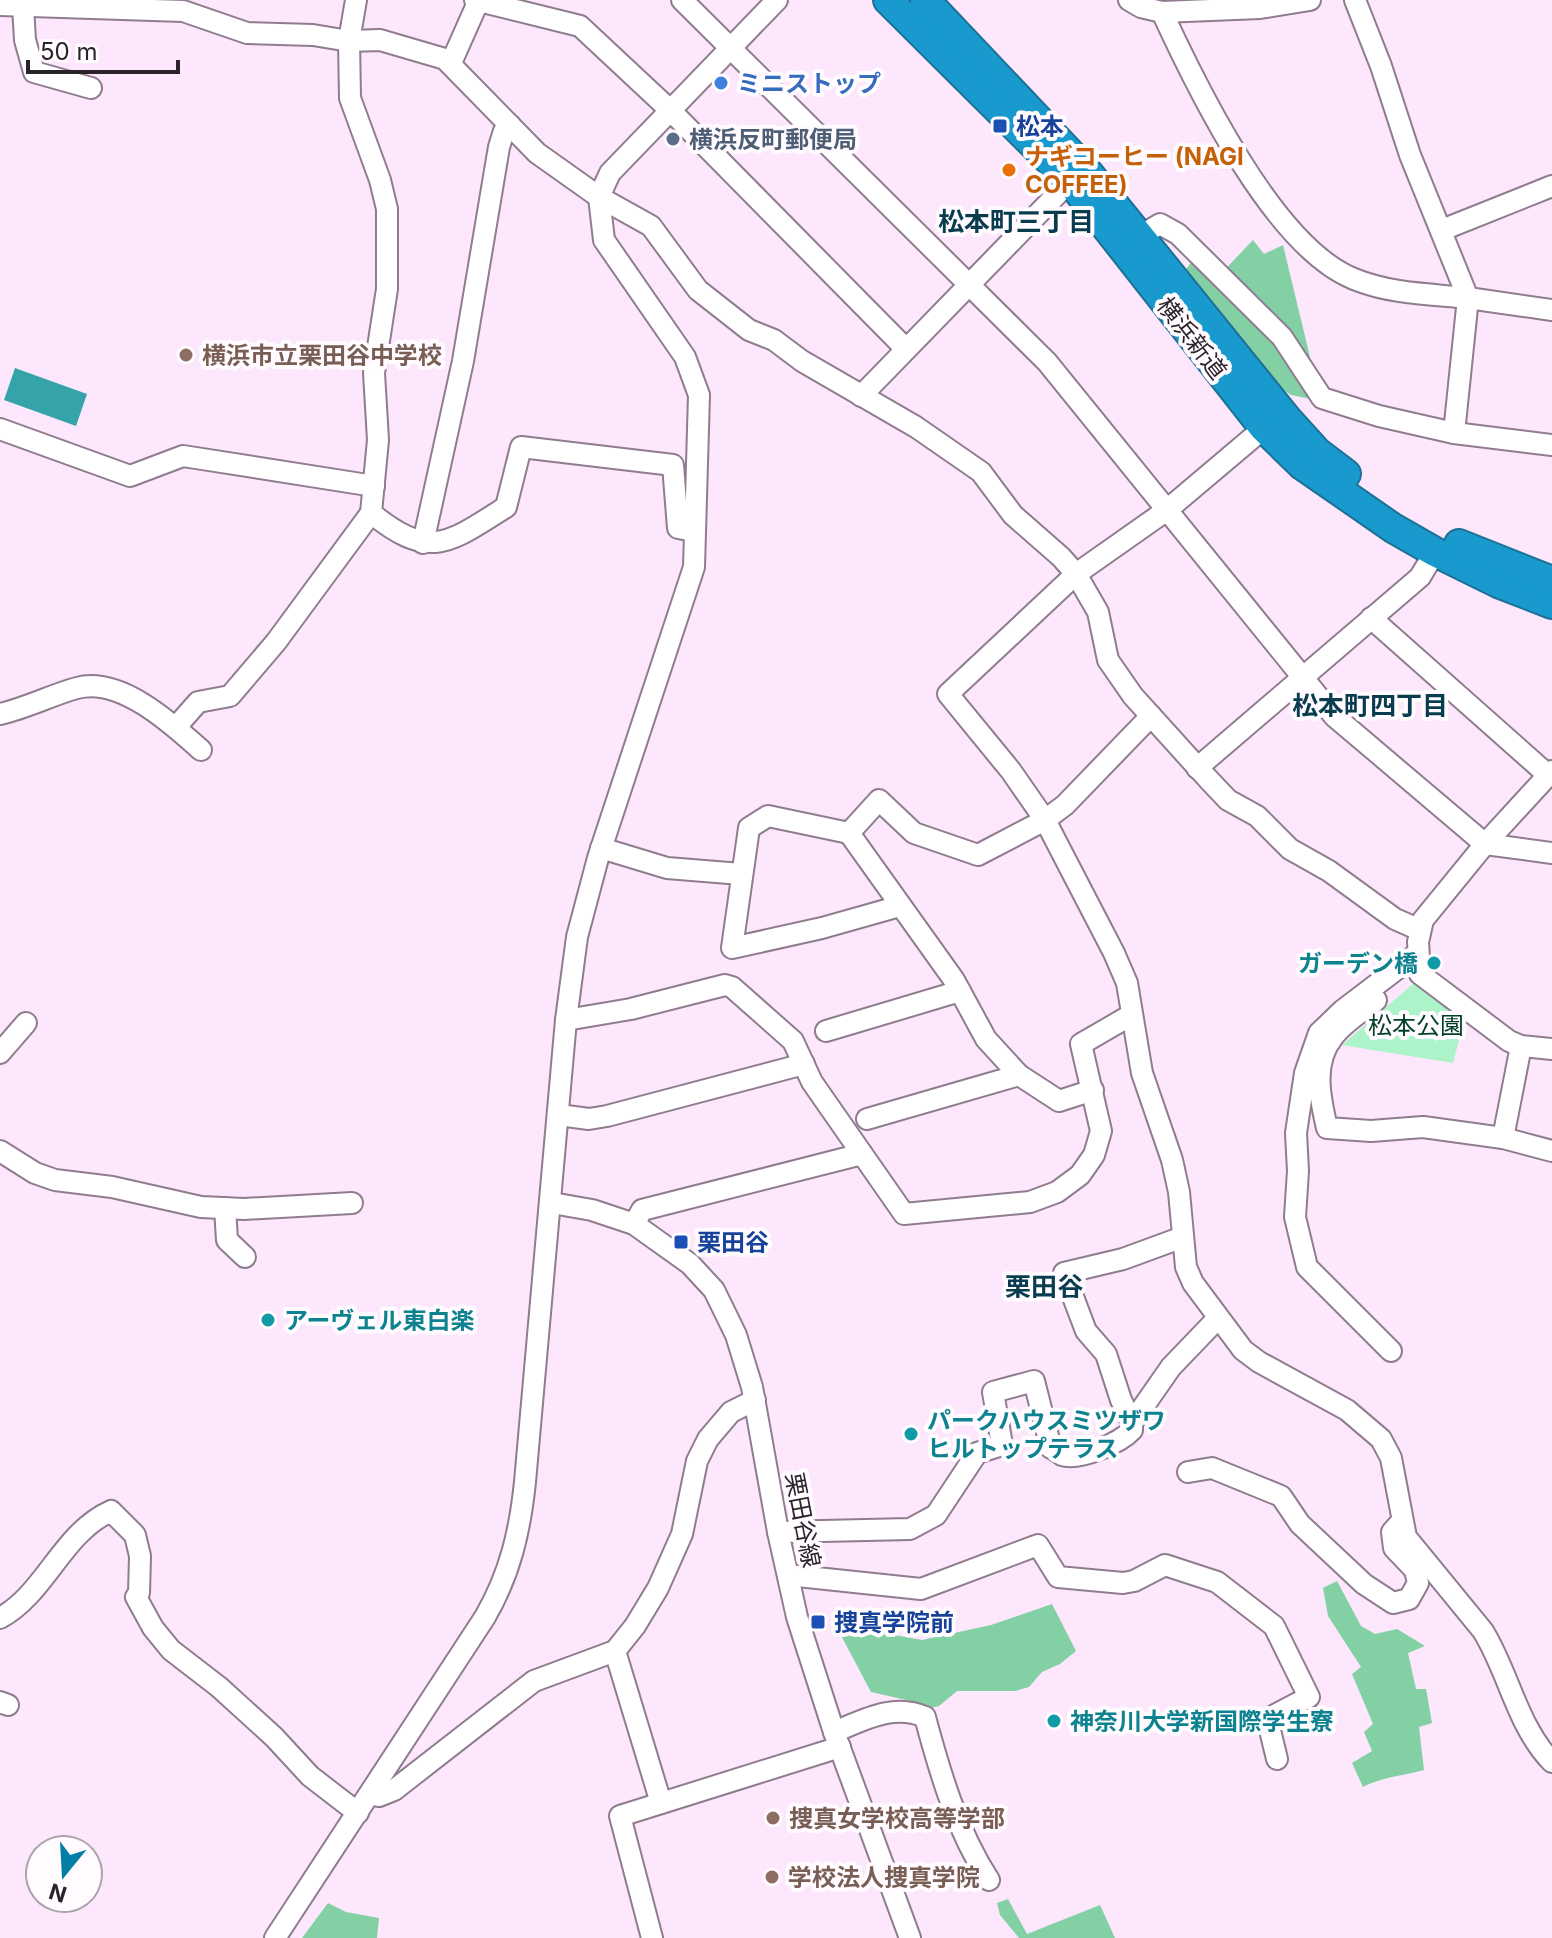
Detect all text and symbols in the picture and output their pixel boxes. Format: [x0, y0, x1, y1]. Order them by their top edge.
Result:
scale bar [28, 24, 178, 74]
text: 50 m [40, 37, 98, 66]
place label: ミニストップ [737, 69, 881, 98]
marker: ミニストップ [712, 74, 730, 92]
place label: 松本 [1016, 112, 1064, 141]
marker: 松本 [991, 117, 1009, 135]
place label: 横浜反町郵便局 [689, 125, 857, 154]
marker: 横浜反町郵便局 [664, 130, 682, 148]
place label: ナギコーヒー (NAGI COFFEE) [1025, 142, 1244, 199]
marker: ナギコーヒー (NAGI COFFEE) [1000, 161, 1018, 179]
district label: 松本町三丁目 [938, 206, 1094, 237]
street label: 横浜新道 [1151, 291, 1233, 385]
place label: 横浜市立栗田谷中学校 [202, 341, 442, 370]
marker: 横浜市立栗田谷中学校 [177, 346, 195, 364]
district label: 松本町四丁目 [1292, 690, 1448, 721]
place label: ガーデン橋 [1298, 949, 1418, 978]
marker: ガーデン橋 [1425, 954, 1443, 972]
park label: 松本公園 [1368, 1011, 1464, 1040]
place label: 栗田谷 [697, 1228, 769, 1257]
marker: 栗田谷 [672, 1233, 690, 1251]
district label: 栗田谷 [1005, 1271, 1083, 1302]
place label: アーヴェル東白楽 [284, 1306, 475, 1335]
marker: アーヴェル東白楽 [259, 1311, 277, 1329]
place label: パークハウスミツザワ ヒルトップテラス [927, 1406, 1166, 1463]
marker: パークハウスミツザワ ヒルトップテラス [902, 1425, 920, 1443]
street label: 栗田谷線 [780, 1470, 826, 1570]
place label: 捜真学院前 [834, 1608, 954, 1637]
marker: 捜真学院前 [809, 1613, 827, 1631]
place label: 神奈川大学新国際学生寮 [1070, 1707, 1334, 1736]
marker: 神奈川大学新国際学生寮 [1045, 1712, 1063, 1730]
place label: 捜真女学校高等学部 [789, 1804, 1005, 1833]
marker: 捜真女学校高等学部 [764, 1809, 782, 1827]
north arrow [24, 1834, 104, 1914]
place label: 学校法人捜真学院 [788, 1863, 980, 1892]
marker: 学校法人捜真学院 [763, 1868, 781, 1886]
text: N [46, 1878, 70, 1908]

